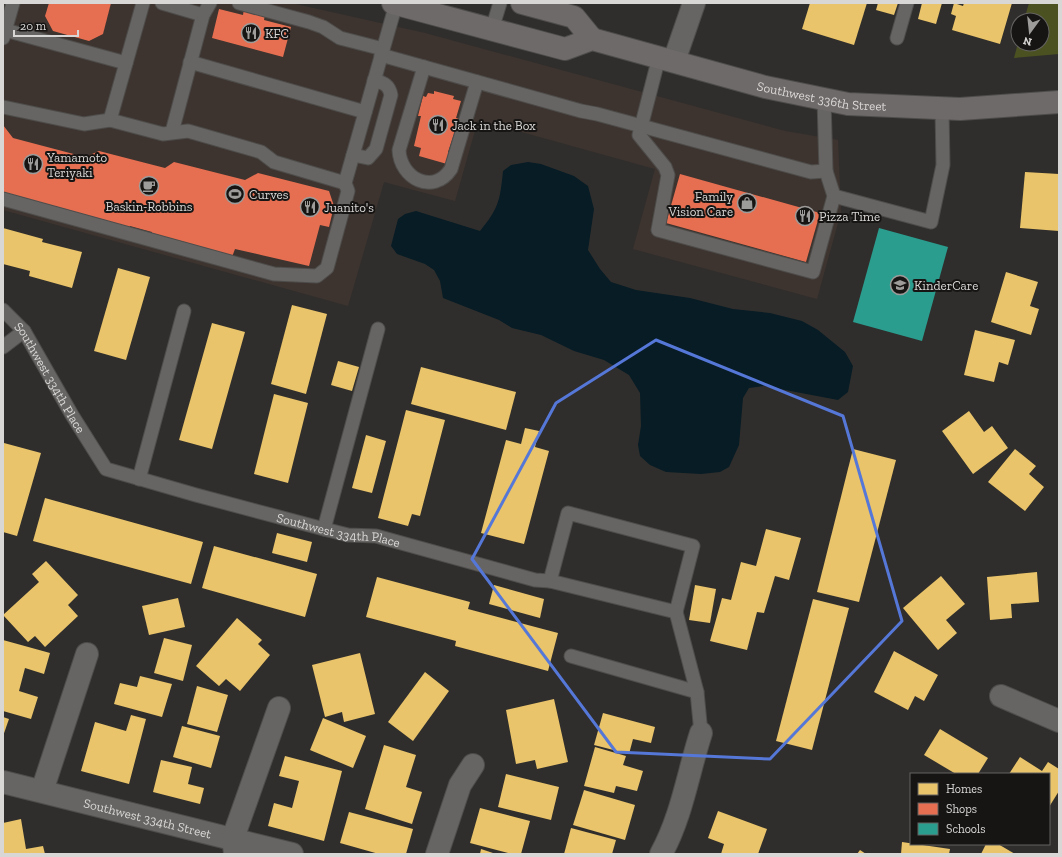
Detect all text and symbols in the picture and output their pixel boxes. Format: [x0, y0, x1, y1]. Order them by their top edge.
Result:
scale bar [14, 12, 78, 38]
north arrow [1010, 12, 1050, 52]
text: 20 m [20, 19, 47, 33]
restaurant icon: KFC [240, 22, 262, 44]
place label: KFC [265, 26, 289, 41]
text: N [1021, 34, 1033, 49]
street label: Southwest 336th Street [755, 78, 887, 113]
restaurant icon: Jack in the Box [427, 114, 449, 136]
place label: Jack in the Box [452, 118, 536, 133]
place label: Yamamoto Teriyaki [46, 150, 108, 180]
restaurant icon: Yamamoto Teriyaki [22, 153, 44, 175]
cafe icon: Baskin-Robbins [138, 175, 160, 197]
sports icon: Curves [224, 183, 246, 205]
place label: Curves [249, 187, 289, 202]
place label: Family Vision Care [668, 189, 733, 219]
shop icon: Family Vision Care [736, 192, 758, 214]
restaurant icon: Juanito's [299, 196, 321, 218]
place label: Baskin-Robbins [106, 199, 193, 214]
place label: Juanito's [324, 200, 374, 215]
restaurant icon: Pizza Time [794, 205, 816, 227]
place label: Pizza Time [819, 209, 880, 224]
school or university icon: KinderCare [889, 274, 911, 296]
place label: KinderCare [914, 278, 978, 293]
street label: Southwest 334th Place [12, 319, 89, 436]
street label: Southwest 334th Place [275, 509, 402, 550]
legend [910, 773, 1050, 845]
text: Homes [946, 782, 982, 796]
street label: Southwest 334th Street [82, 795, 213, 841]
text: Shops [946, 802, 977, 816]
text: Schools [946, 822, 985, 836]

